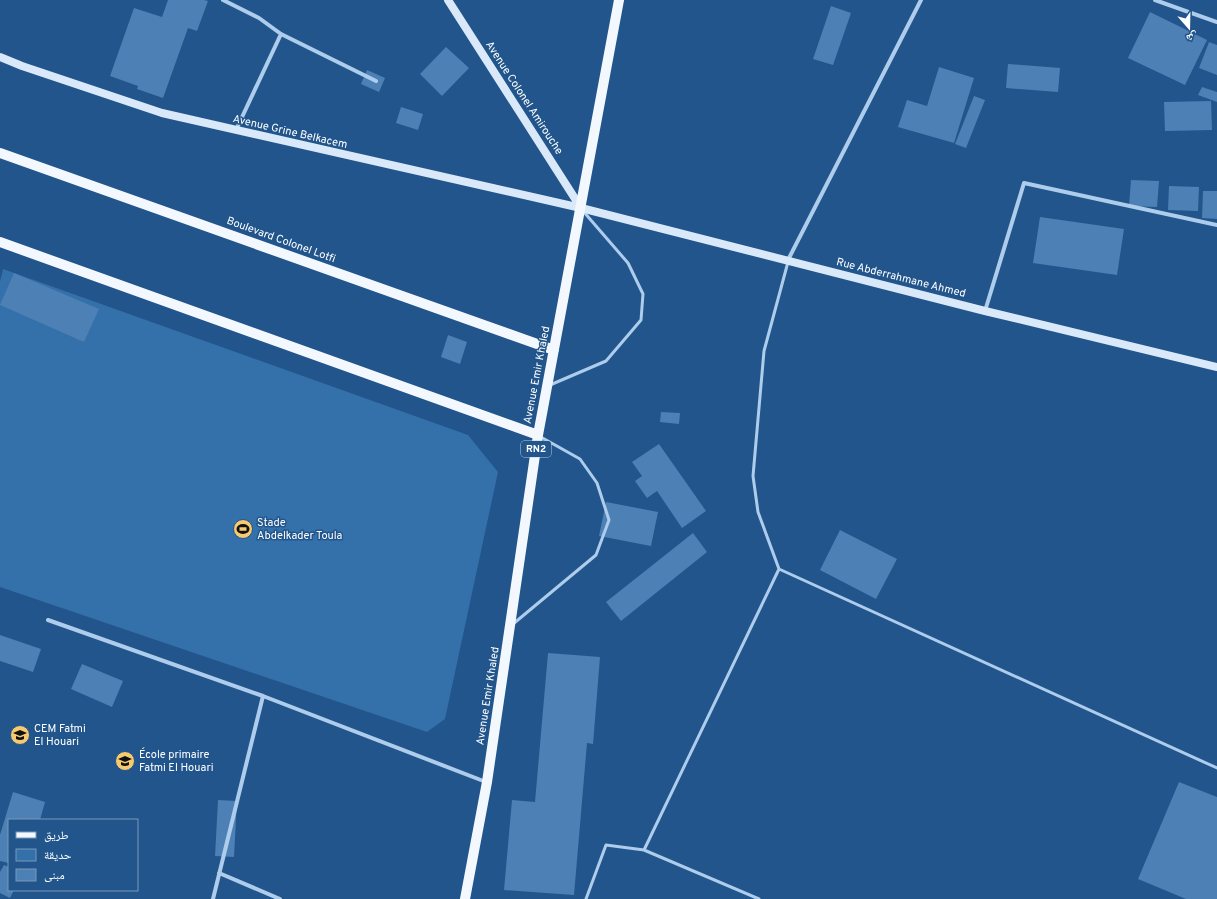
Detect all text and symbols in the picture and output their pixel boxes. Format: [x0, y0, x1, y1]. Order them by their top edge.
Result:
north arrow [1169, 8, 1209, 48]
text: ش [1184, 28, 1200, 45]
street label: Avenue Colonel Amirouche [482, 39, 566, 157]
street label: Avenue Grine Belkacem [231, 112, 349, 152]
street label: Boulevard Colonel Lotfi [225, 214, 337, 266]
street label: Rue Abderrahmane Ahmed [835, 255, 967, 301]
street label: Avenue Emir Khaled [521, 325, 553, 425]
road number: RN2 [521, 441, 551, 457]
place label: Stade Abdelkader Toula [257, 516, 343, 543]
sports icon: Stade Abdelkader Toula [232, 518, 254, 540]
street label: Avenue Emir Khaled [473, 646, 503, 746]
place label: CEM Fatmi El Houari [34, 722, 86, 749]
school or university icon: CEM Fatmi El Houari [9, 724, 31, 746]
place label: École primaire Fatmi El Houari [139, 747, 213, 775]
school or university icon: École primaire Fatmi El Houari [114, 750, 136, 772]
legend [8, 819, 138, 891]
text: طريق [44, 828, 69, 844]
text: حديقة [44, 848, 72, 864]
text: مبنى [44, 868, 65, 884]

